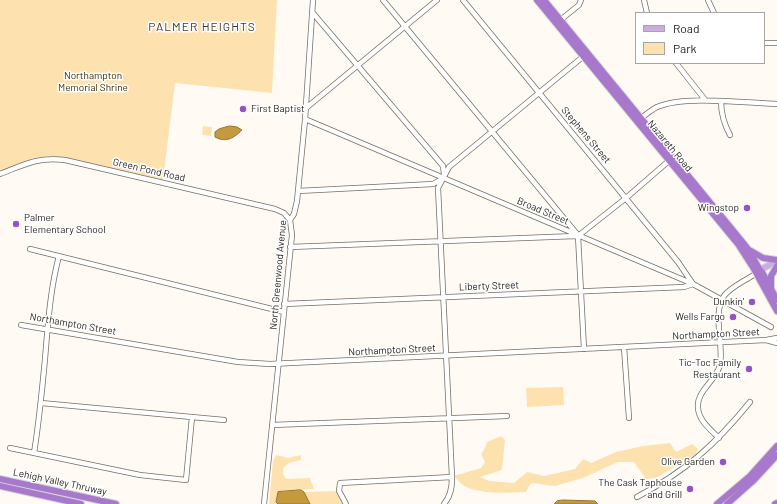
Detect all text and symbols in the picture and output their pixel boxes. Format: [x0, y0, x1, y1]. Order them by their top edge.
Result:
legend [635, 12, 765, 64]
district label: PALMER HEIGHTS [148, 20, 256, 34]
text: Road [673, 21, 700, 35]
text: Park [673, 41, 697, 55]
park label: Northampton Memorial Shrine [58, 70, 128, 94]
place label: First Baptist [251, 103, 305, 115]
marker: First Baptist [238, 104, 248, 114]
street label: Stephens Street [559, 104, 613, 166]
street label: Nazareth Road [645, 118, 695, 174]
street label: Green Pond Road [112, 156, 186, 184]
street label: Broad Street [515, 195, 571, 227]
place label: Wingstop [698, 202, 739, 214]
marker: Wingstop [742, 203, 752, 213]
place label: Palmer Elementary School [24, 212, 105, 236]
marker: Palmer Elementary School [11, 219, 21, 229]
street label: North Greenwood Avenue [267, 220, 289, 330]
street label: Liberty Street [459, 279, 519, 293]
place label: Dunkin' [713, 296, 744, 308]
marker: Dunkin' [747, 297, 757, 307]
street label: Northampton Street [29, 310, 117, 338]
place label: Wells Fargo [675, 311, 725, 323]
marker: Wells Fargo [728, 312, 738, 322]
street label: Northampton Street [672, 326, 760, 342]
street label: Northampton Street [348, 342, 436, 358]
place label: Tic-Toc Family Restaurant [678, 357, 741, 380]
marker: Tic-Toc Family Restaurant [744, 364, 754, 374]
place label: Olive Garden [661, 456, 715, 468]
marker: Olive Garden [718, 457, 728, 467]
street label: Lehigh Valley Thruway [12, 466, 108, 498]
place label: The Cask Taphouse and Grill [598, 477, 682, 500]
marker: The Cask Taphouse and Grill [685, 484, 695, 494]

